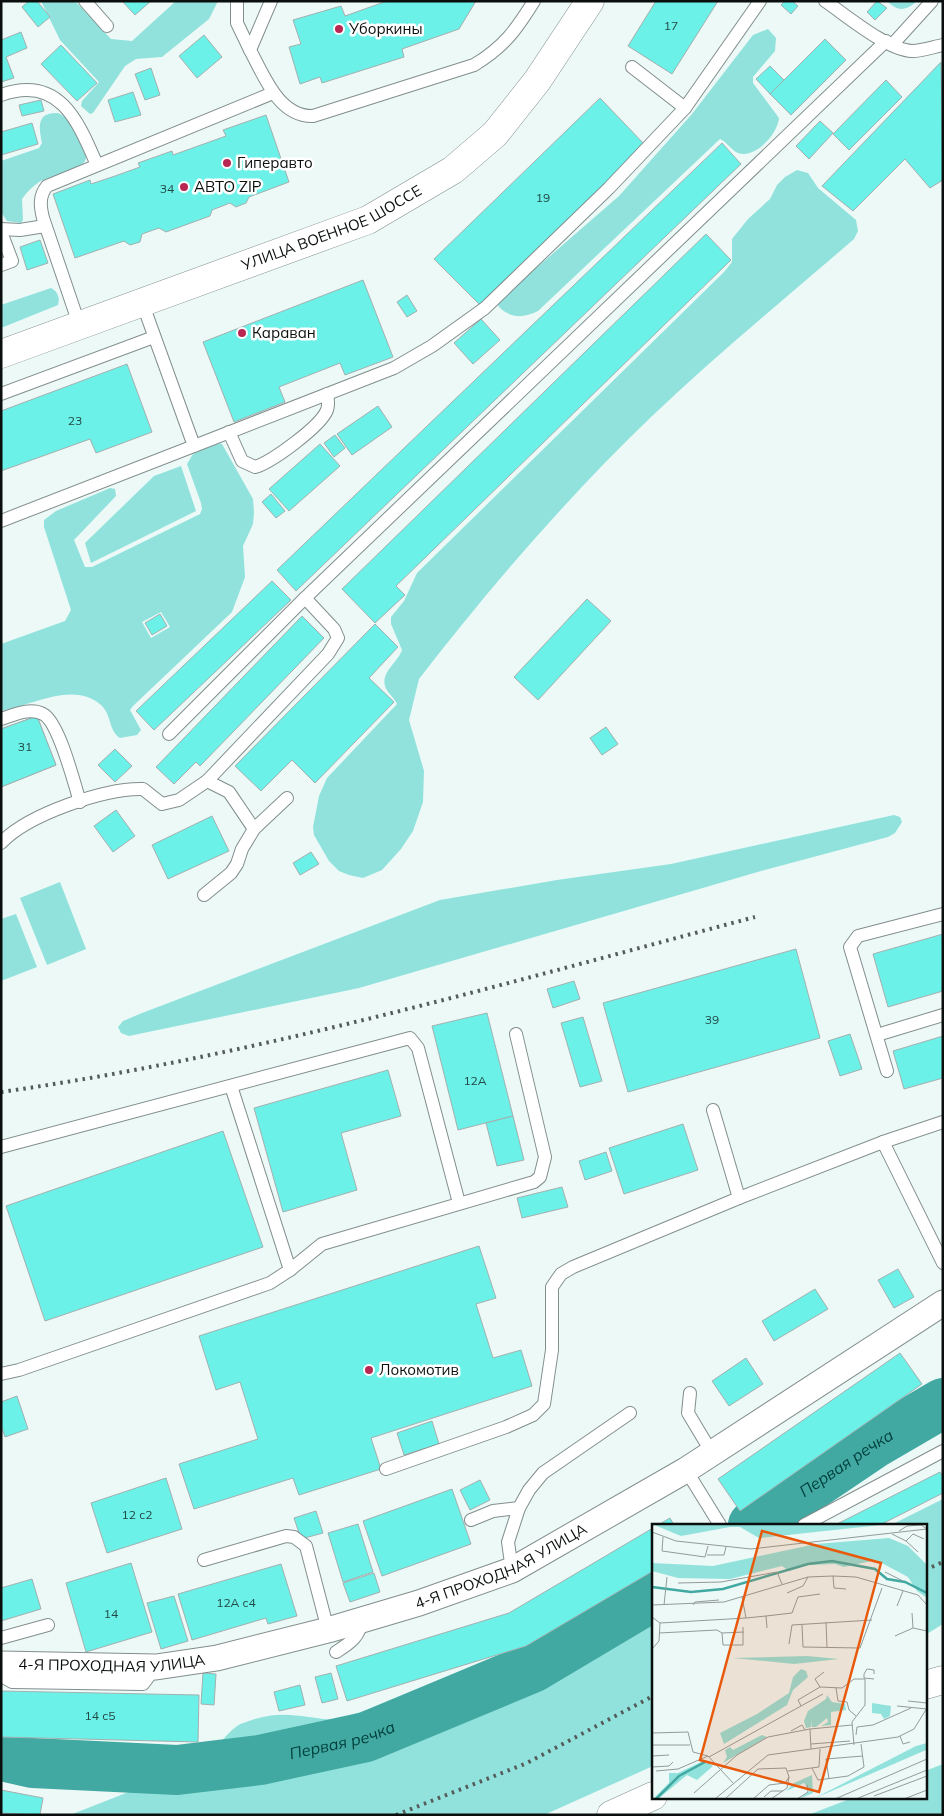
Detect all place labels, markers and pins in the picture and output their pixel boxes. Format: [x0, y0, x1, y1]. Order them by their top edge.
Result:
place label: Уборкины [348, 19, 423, 38]
marker: Уборкины [333, 23, 345, 35]
place label: Гиперавто [237, 153, 313, 172]
marker: Гиперавто [221, 157, 233, 169]
place label: АВТО ZIP [194, 177, 262, 196]
marker: АВТО ZIP [178, 181, 190, 193]
place label: Караван [252, 323, 316, 342]
marker: Караван [236, 327, 248, 339]
place label: Локомотив [379, 1360, 459, 1379]
marker: Локомотив [363, 1364, 375, 1376]

